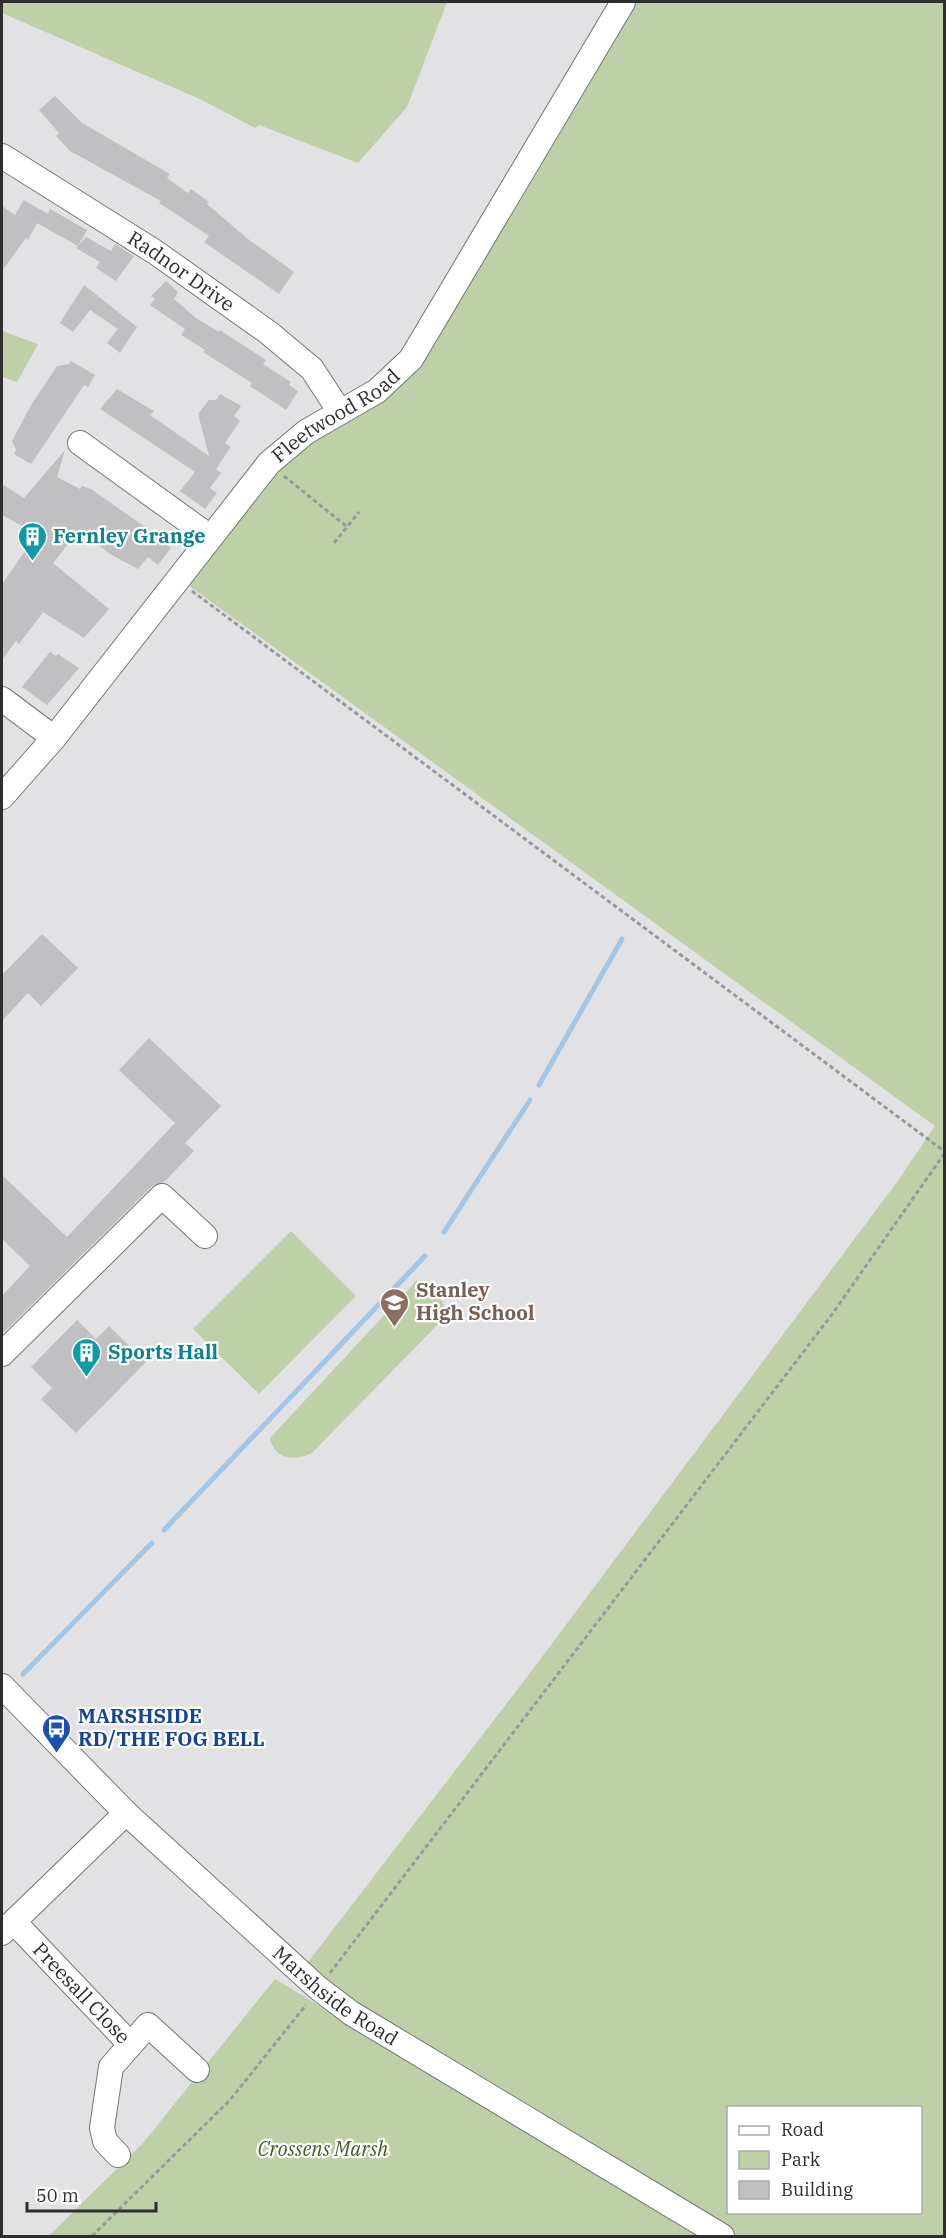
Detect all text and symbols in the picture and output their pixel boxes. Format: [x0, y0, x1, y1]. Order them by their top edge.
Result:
street label: Radnor Drive [123, 224, 240, 317]
street label: Fleetwood Road [266, 362, 406, 468]
building icon: Fernley Grange [16, 520, 48, 562]
place label: Fernley Grange [53, 522, 205, 549]
place label: Stanley High School [416, 1276, 535, 1326]
school or university icon: Stanley High School [379, 1286, 411, 1328]
building icon: Sports Hall [71, 1336, 103, 1378]
place label: Sports Hall [108, 1338, 218, 1365]
place label: MARSHSIDE RD/THE FOG BELL [78, 1702, 265, 1752]
bus stop icon: MARSHSIDE RD/THE FOG BELL [41, 1712, 73, 1754]
street label: Preesall Close [27, 1936, 137, 2049]
street label: Marshside Road [267, 1939, 403, 2051]
legend [727, 2106, 922, 2214]
text: Road [781, 2118, 824, 2141]
park label: Crossens Marsh [258, 2135, 388, 2162]
text: Park [781, 2148, 821, 2171]
scale bar [27, 2175, 156, 2213]
text: Building [781, 2178, 853, 2201]
text: 50 m [36, 2184, 79, 2207]

